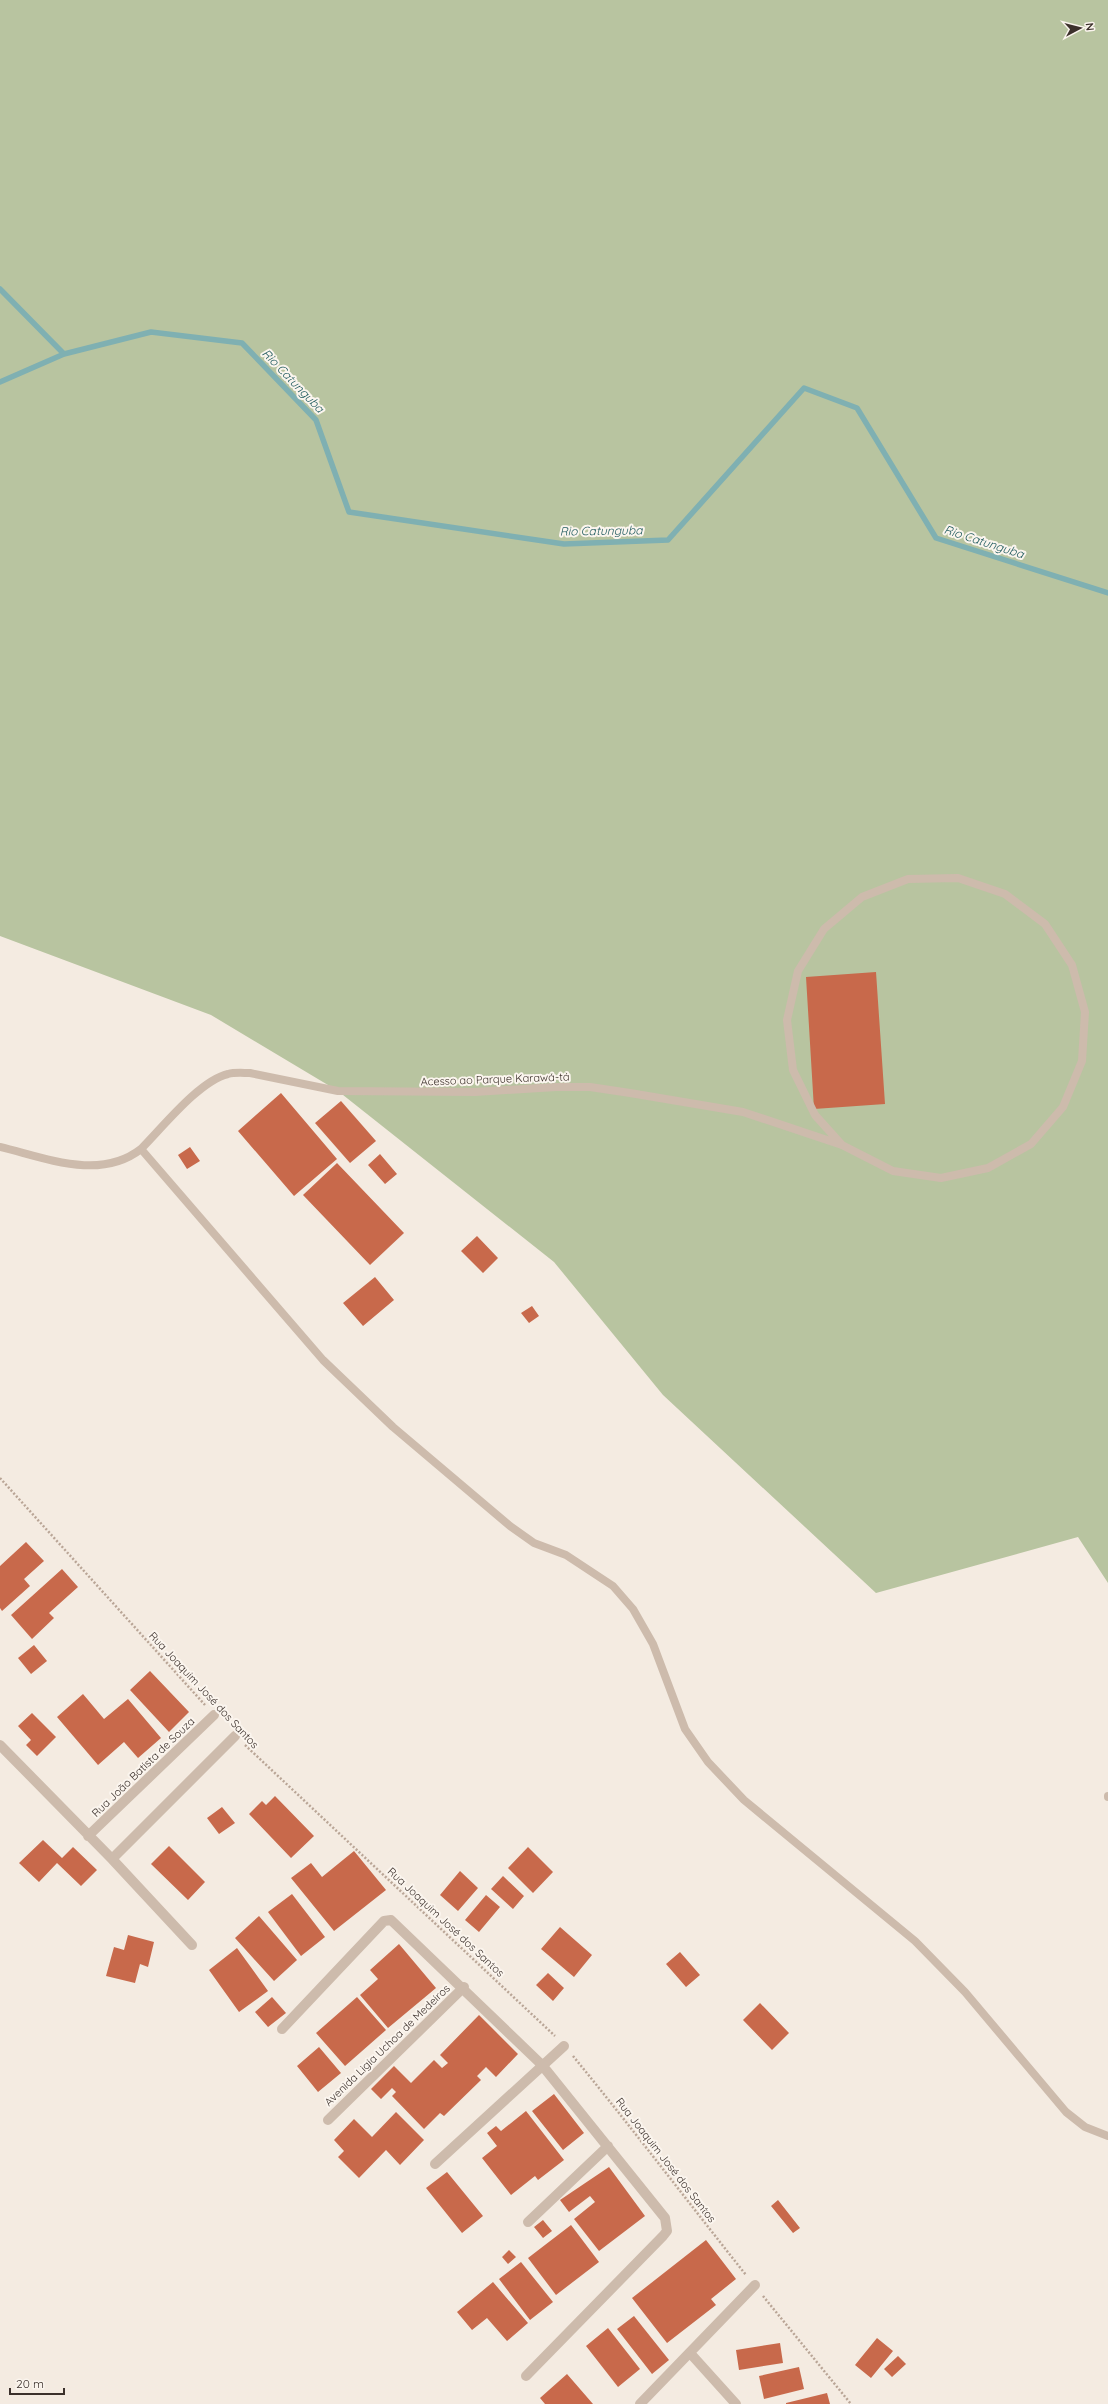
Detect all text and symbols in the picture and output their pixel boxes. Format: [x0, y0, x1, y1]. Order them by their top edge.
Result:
north arrow [1060, 8, 1100, 48]
text: N [1082, 22, 1097, 32]
water label: Rio Catunguba [259, 346, 328, 416]
water label: Rio Catunguba [559, 522, 643, 539]
water label: Rio Catunguba [942, 522, 1027, 562]
street label: Acesso ao Parque Karawá-tá [420, 1069, 570, 1089]
street label: Rua Joaquim José dos Santos [146, 1629, 262, 1751]
street label: Rua João Batista de Souza [89, 1714, 197, 1820]
street label: Rua Joaquim José dos Santos [385, 1864, 507, 1980]
street label: Avenida Ligia Uchoa de Medeiros [321, 1981, 453, 2109]
street label: Rua Joaquim José dos Santos [613, 2095, 719, 2225]
scale bar [10, 2370, 64, 2396]
text: 20 m [16, 2376, 44, 2391]

